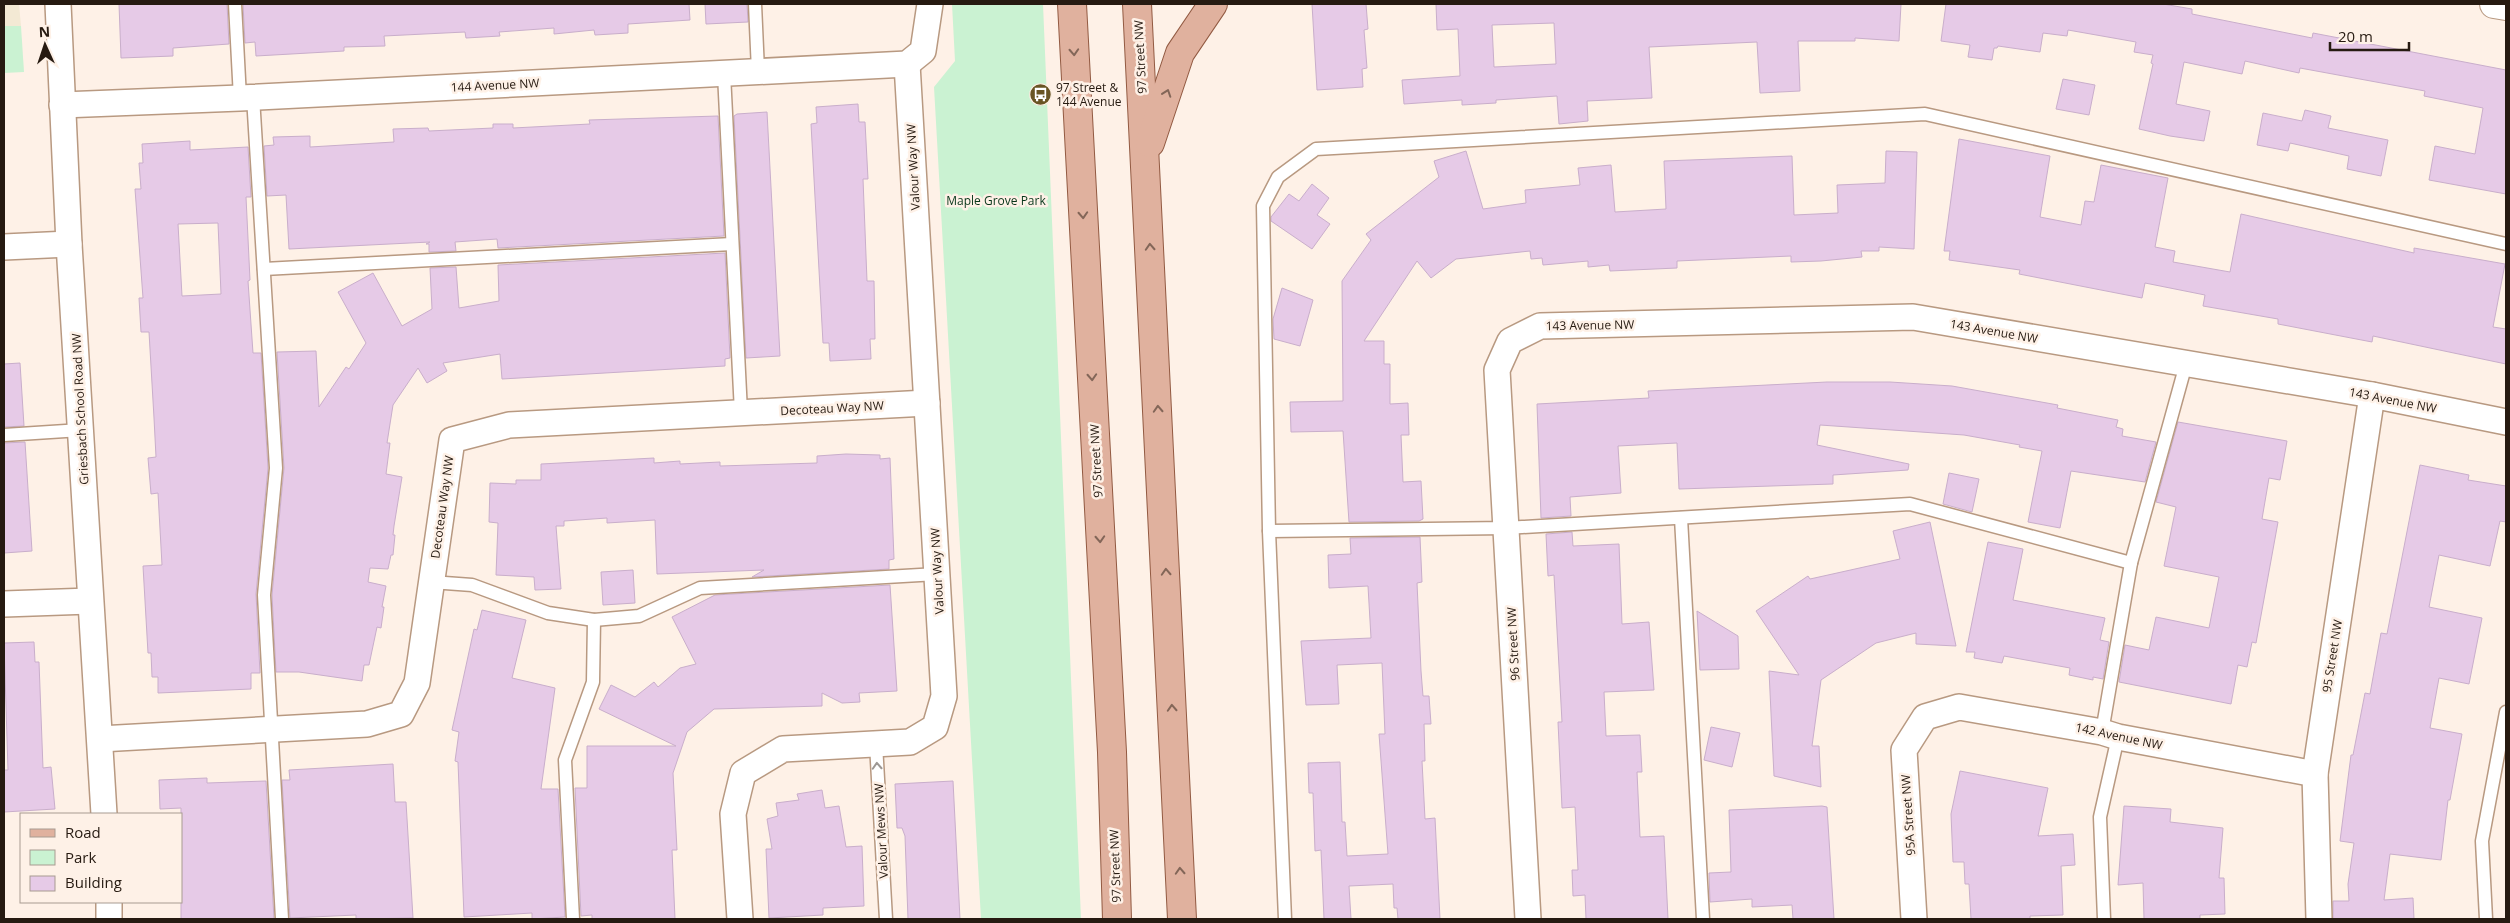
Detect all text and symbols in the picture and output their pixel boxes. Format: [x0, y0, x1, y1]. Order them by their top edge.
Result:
north arrow [20, 20, 70, 70]
street label: 97 Street NW [1130, 20, 1150, 94]
scale bar [2330, 20, 2409, 52]
text: N [38, 22, 50, 41]
text: 20 m [2338, 26, 2373, 46]
one-way arrow [1069, 49, 1080, 57]
street label: 144 Avenue NW [450, 74, 540, 96]
place label: 97 Street & 144 Avenue [1056, 79, 1122, 110]
bus stop icon: 97 Street & 144 Avenue [1028, 82, 1052, 106]
one-way arrow [1161, 90, 1171, 98]
street label: Valour Way NW [902, 123, 924, 211]
park label: Maple Grove Park [946, 192, 1046, 209]
one-way arrow [1078, 211, 1088, 219]
one-way arrow [1144, 243, 1155, 251]
street label: 143 Avenue NW [1949, 315, 2039, 347]
street label: 143 Avenue NW [1545, 316, 1635, 334]
street label: Griesbach School Road NW [68, 333, 92, 485]
one-way arrow [1086, 373, 1097, 381]
street label: 143 Avenue NW [2348, 383, 2438, 417]
street label: Decoteau Way NW [780, 397, 884, 419]
one-way arrow [1152, 405, 1163, 413]
street label: 97 Street NW [1086, 424, 1106, 498]
street label: Decoteau Way NW [426, 455, 458, 559]
street label: Valour Way NW [926, 527, 948, 615]
one-way arrow [1095, 536, 1106, 544]
one-way arrow [1160, 568, 1171, 576]
street label: 96 Street NW [1503, 607, 1523, 681]
street label: 95 Street NW [2318, 618, 2346, 694]
one-way arrow [1167, 704, 1178, 712]
street label: 142 Avenue NW [2074, 718, 2164, 754]
one-way arrow [872, 761, 883, 769]
street label: 95A Street NW [1897, 774, 1919, 856]
street label: Valour Mews NW [870, 783, 892, 879]
legend [20, 813, 182, 903]
text: Road [65, 822, 101, 842]
street label: 97 Street NW [1105, 829, 1125, 903]
text: Park [65, 847, 96, 867]
one-way arrow [1175, 866, 1186, 874]
text: Building [65, 872, 122, 892]

